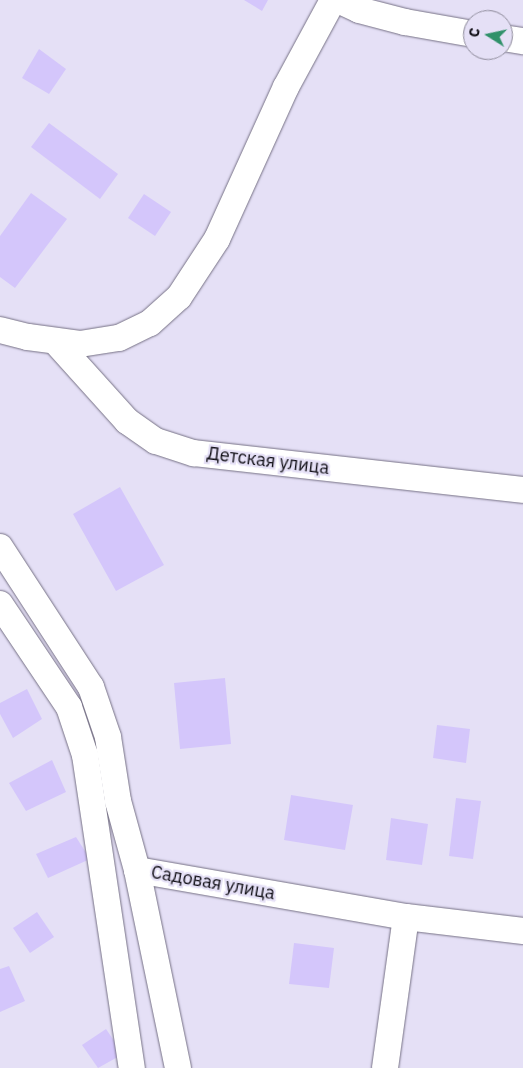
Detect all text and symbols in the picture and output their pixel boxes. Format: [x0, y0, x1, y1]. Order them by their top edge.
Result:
north arrow [463, 10, 513, 60]
text: С [465, 27, 484, 39]
street label: Детская улица [206, 443, 330, 479]
street label: Садовая улица [149, 861, 277, 905]

